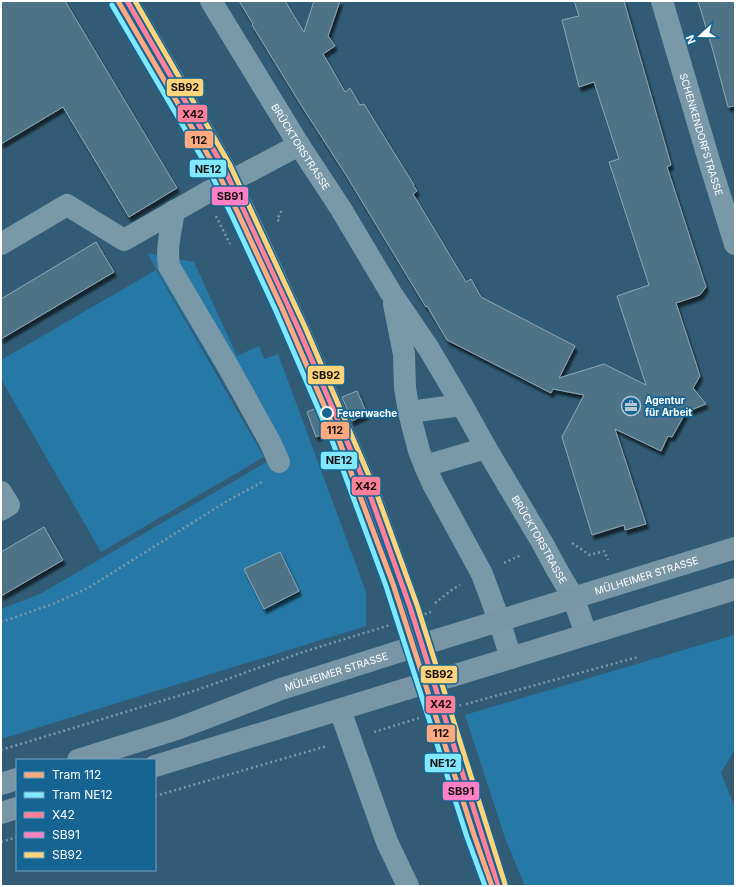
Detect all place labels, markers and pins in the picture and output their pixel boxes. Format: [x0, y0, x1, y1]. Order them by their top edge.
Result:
place label: Agentur für Arbeit [645, 394, 692, 418]
office icon: Agentur für Arbeit [620, 395, 642, 417]
marker: Feuerwache [320, 406, 334, 420]
place label: Feuerwache [337, 407, 397, 419]

